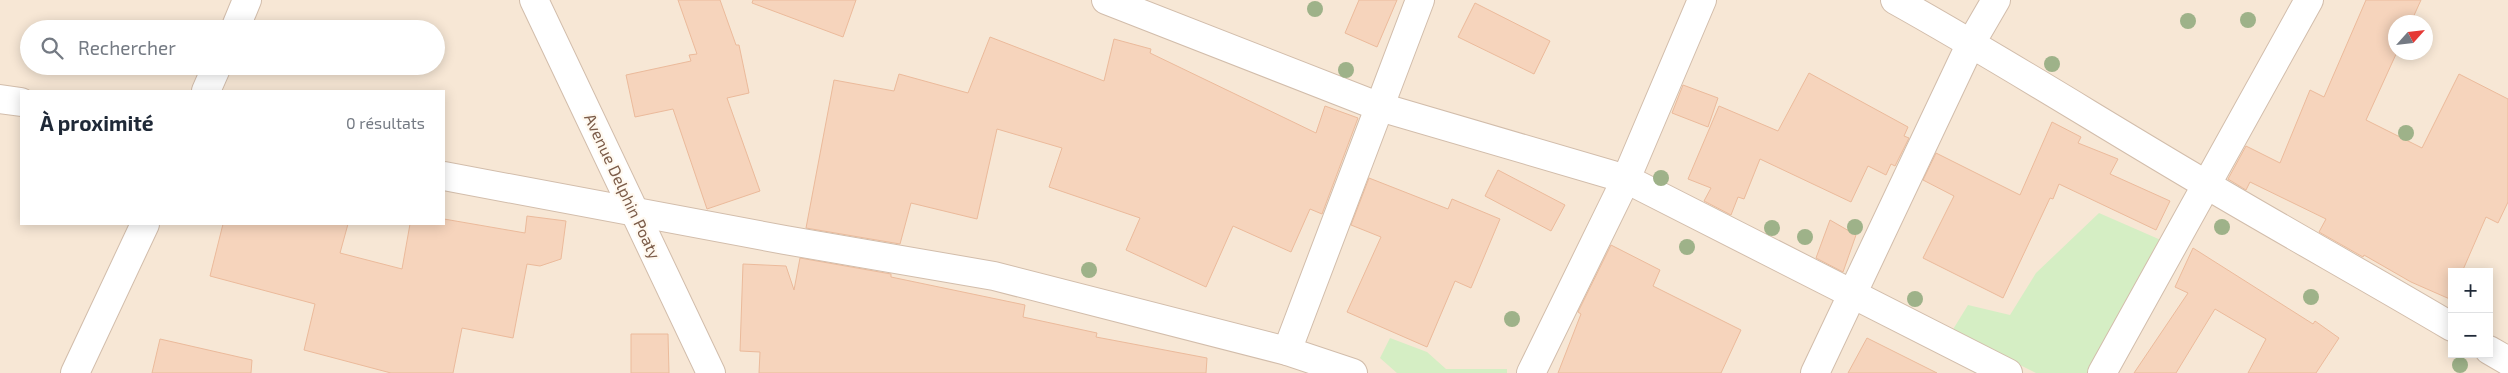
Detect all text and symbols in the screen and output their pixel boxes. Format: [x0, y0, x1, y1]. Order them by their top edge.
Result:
north arrow [2388, 15, 2433, 60]
search box [20, 20, 445, 75]
icon: search [38, 34, 66, 62]
text: Rechercher [78, 36, 176, 59]
text: À proximité [40, 110, 154, 135]
street label: Avenue Delphin Poaty [581, 110, 665, 262]
text: 0 résultats [346, 113, 425, 132]
map controls [2448, 268, 2493, 358]
button: + [2448, 268, 2493, 313]
button: − [2448, 313, 2493, 358]

